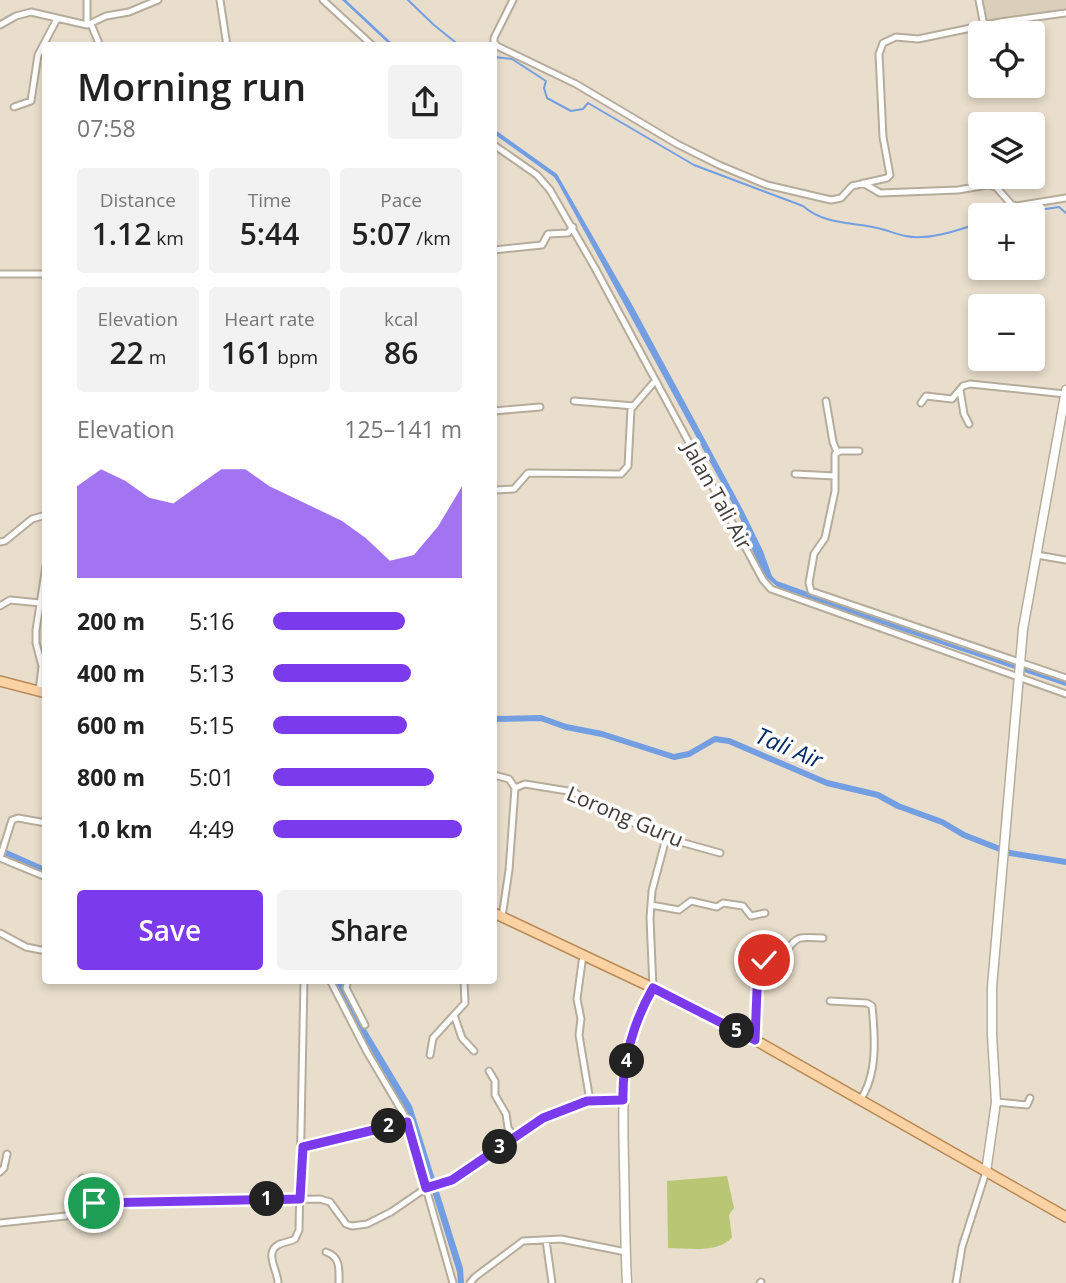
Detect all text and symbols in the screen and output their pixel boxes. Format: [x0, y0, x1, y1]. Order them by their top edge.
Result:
map controls [968, 21, 1045, 371]
button: locate [968, 21, 1045, 98]
text: Morning run [77, 60, 306, 112]
button: share [388, 65, 462, 139]
text: 07:58 [77, 112, 136, 144]
button: layers [968, 112, 1045, 189]
text: Distance [100, 187, 176, 213]
text: Time [248, 187, 291, 213]
text: Pace [380, 187, 422, 213]
button: + [968, 203, 1045, 280]
text: 1.12 [92, 213, 151, 254]
text: 5:44 [240, 213, 299, 254]
text: 5:07 [352, 213, 411, 254]
text: km [151, 225, 184, 251]
text: /km [411, 225, 451, 251]
button: − [968, 294, 1045, 371]
text: Elevation [97, 306, 178, 332]
text: Heart rate [224, 306, 315, 332]
text: kcal [384, 306, 418, 332]
text: 22 [109, 332, 144, 373]
text: 161 [221, 332, 272, 373]
text: 86 [384, 332, 418, 373]
text: m [144, 344, 166, 370]
text: bpm [272, 344, 318, 370]
text: Elevation [77, 413, 175, 445]
text: 125–141 m [344, 413, 462, 445]
street label: Jalan Tali Air [676, 435, 759, 555]
text: 200 m [77, 605, 145, 637]
text: 5:16 [189, 605, 235, 637]
text: 400 m [77, 657, 145, 689]
text: 5:13 [189, 657, 235, 689]
text: 600 m [77, 709, 145, 741]
text: 5:15 [189, 709, 235, 741]
water label: Tali Air [751, 719, 829, 776]
text: 800 m [77, 761, 145, 793]
text: 5:01 [189, 761, 235, 793]
street label: Lorong Guru [563, 779, 688, 853]
text: 1.0 km [77, 813, 153, 845]
text: 4:49 [189, 813, 235, 845]
button: Save [77, 890, 263, 970]
button: Share [277, 890, 462, 970]
pin [734, 930, 794, 990]
icon: check [745, 941, 783, 979]
pin: 5 [720, 1014, 754, 1048]
text: 5 [731, 1017, 742, 1043]
pin: 4 [610, 1044, 644, 1078]
text: 4 [621, 1047, 632, 1073]
pin: 2 [372, 1108, 406, 1144]
text: 2 [383, 1112, 394, 1138]
pin: 3 [482, 1130, 518, 1164]
text: 3 [494, 1133, 505, 1159]
pin [64, 1173, 124, 1233]
pin: 1 [250, 1182, 284, 1216]
icon: arrive [75, 1184, 113, 1222]
text: 1 [261, 1185, 272, 1211]

